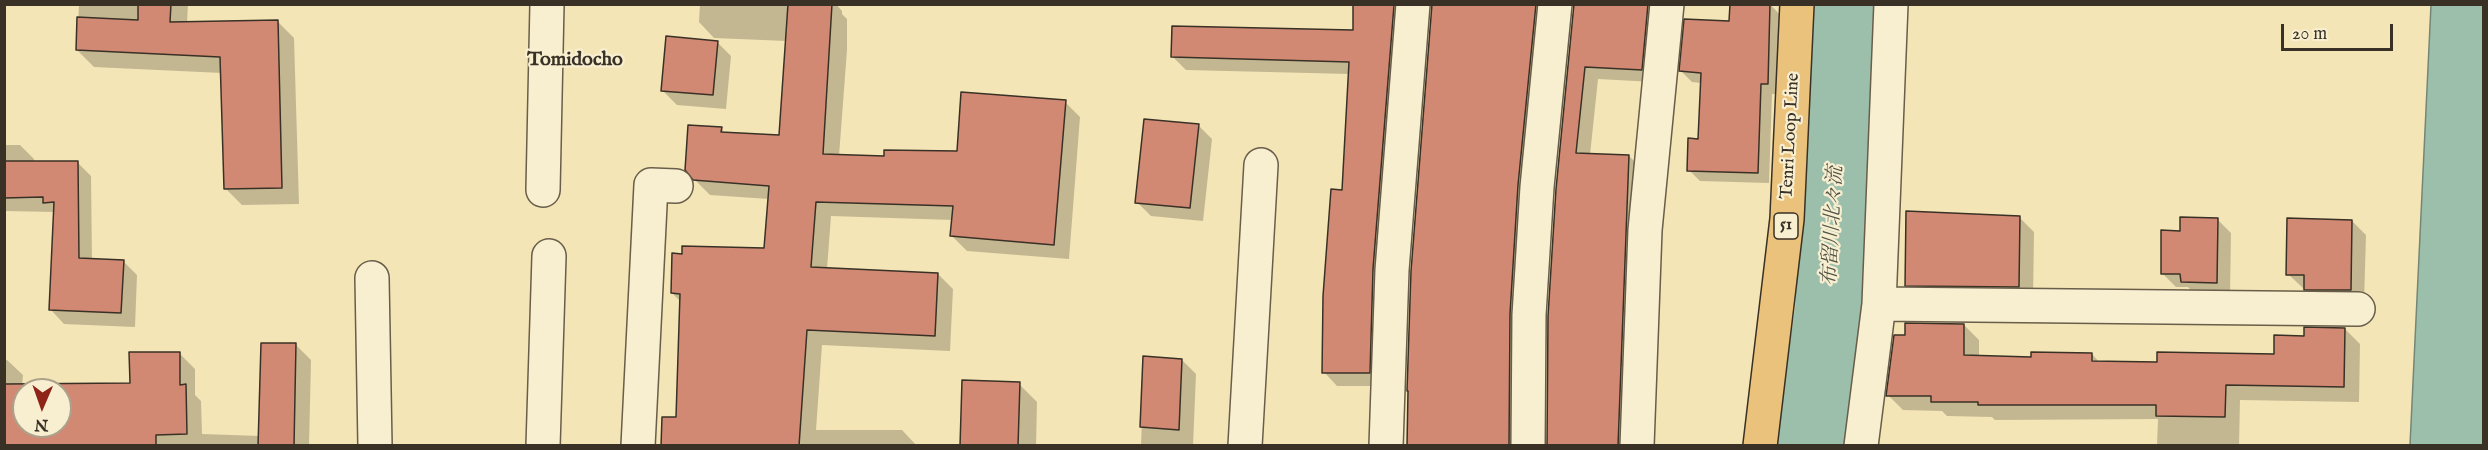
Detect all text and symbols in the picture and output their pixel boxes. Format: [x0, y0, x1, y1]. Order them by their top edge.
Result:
scale bar [2284, 12, 2396, 50]
text: 20 m [2292, 23, 2327, 46]
district label: Tomidocho [527, 49, 623, 73]
street label: Tenri Loop Line [1777, 72, 1805, 200]
water label: 布留川北々流 [1819, 165, 1849, 287]
road number: 51 [1774, 213, 1798, 239]
north arrow [12, 378, 72, 438]
text: N [34, 414, 49, 434]

